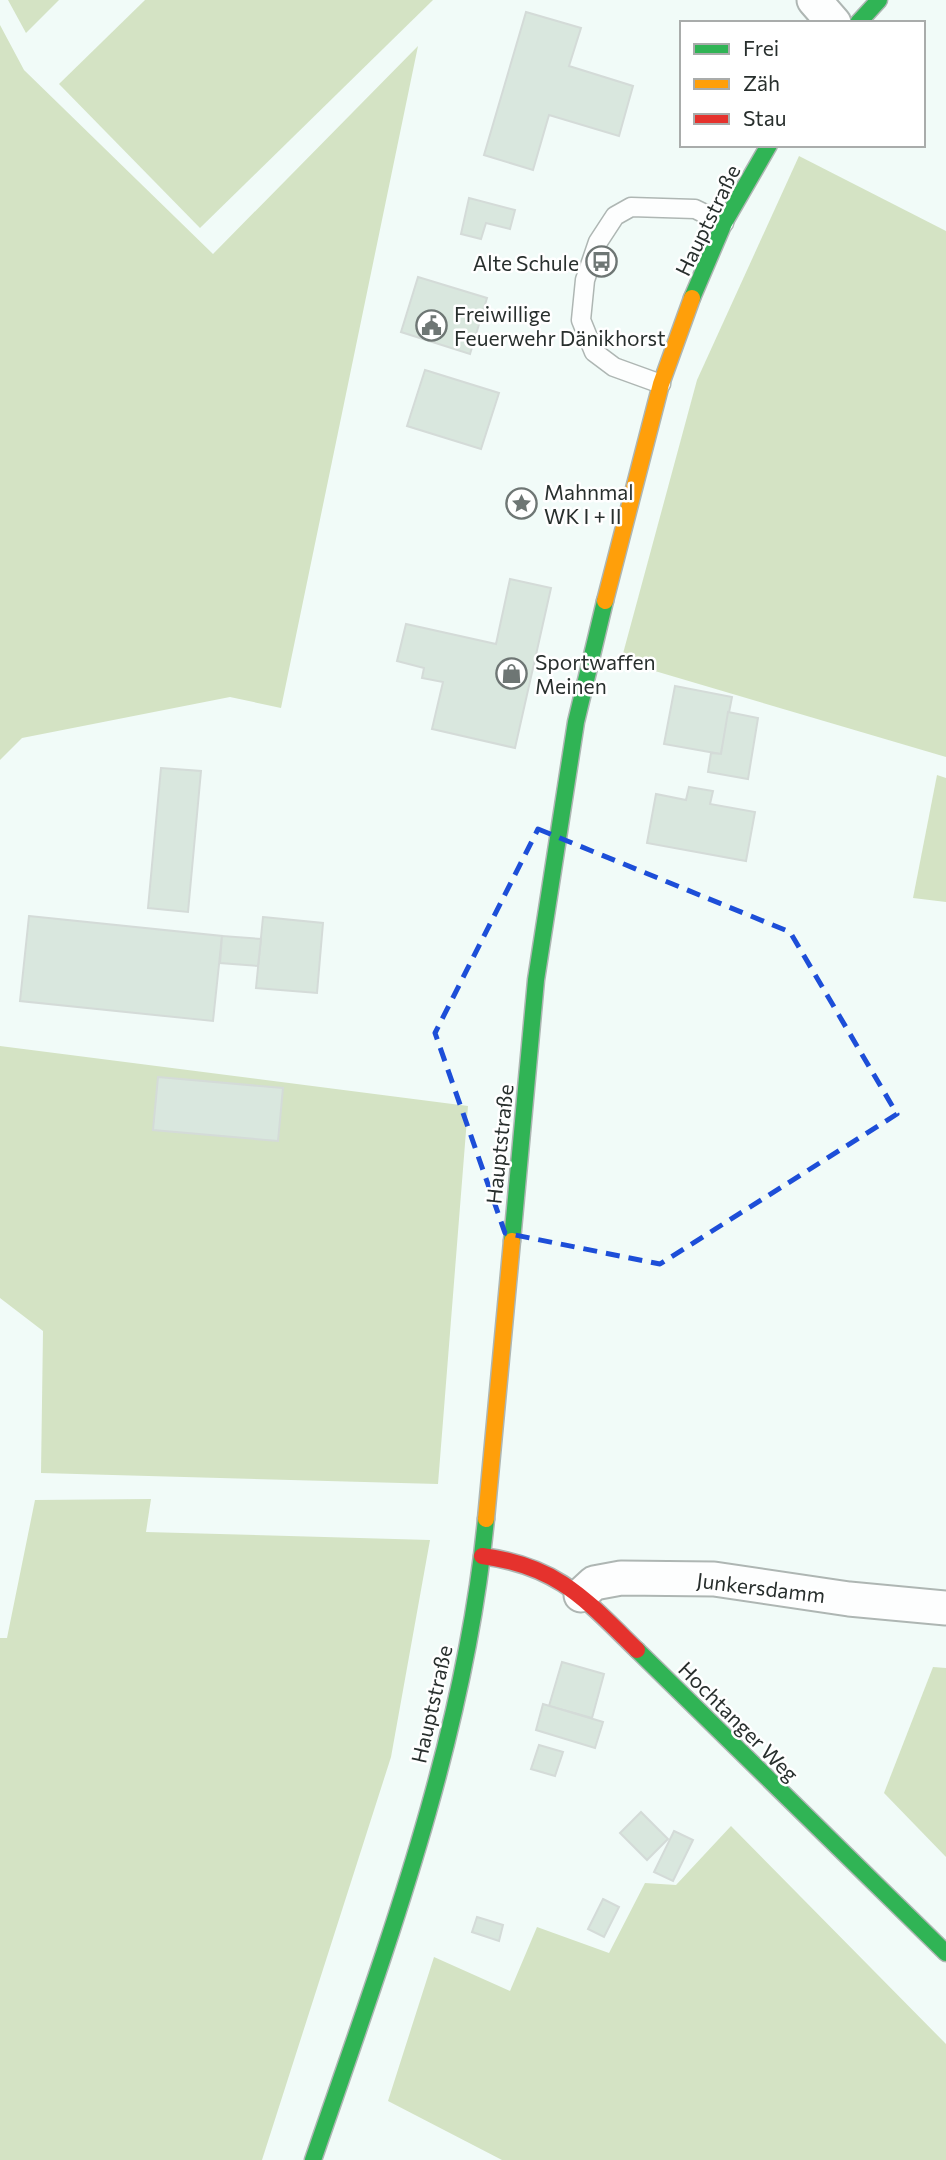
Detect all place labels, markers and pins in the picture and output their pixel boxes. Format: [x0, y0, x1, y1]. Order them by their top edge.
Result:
bus stop icon: Alte Schule [585, 245, 619, 279]
place label: Alte Schule [473, 250, 579, 275]
place label: Freiwillige Feuerwehr Dänikhorst [454, 301, 666, 350]
public building icon: Freiwillige Feuerwehr Dänikhorst [414, 308, 448, 342]
place label: Mahnmal WK I + II [544, 479, 634, 528]
place icon: Mahnmal WK I + II [504, 486, 538, 520]
place label: Sportwaffen Meinen [535, 649, 656, 698]
shop icon: Sportwaffen Meinen [495, 656, 529, 690]

